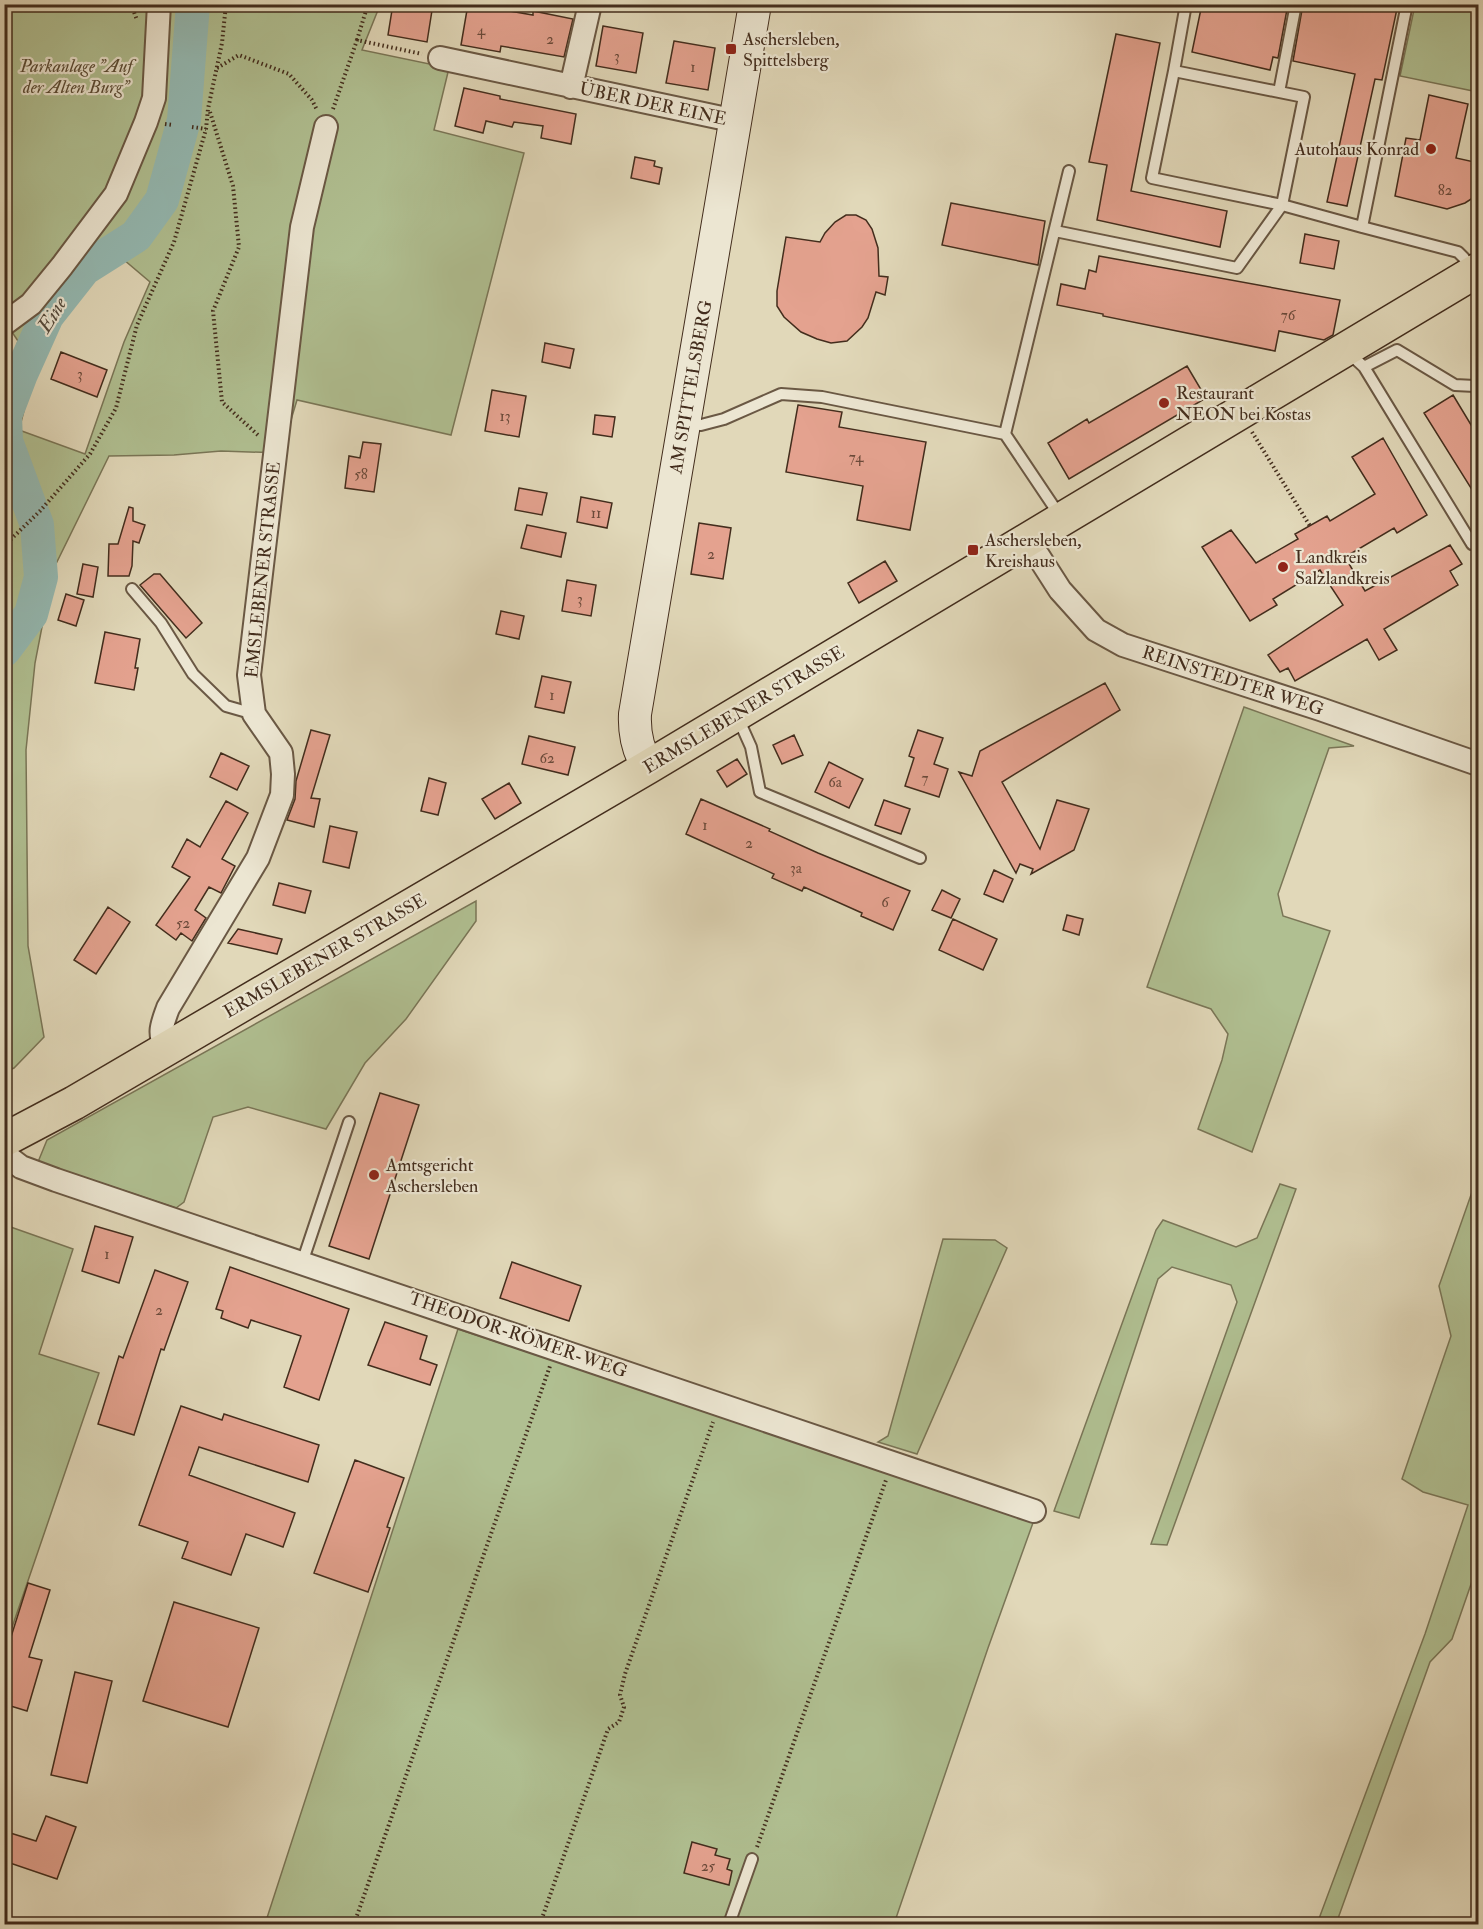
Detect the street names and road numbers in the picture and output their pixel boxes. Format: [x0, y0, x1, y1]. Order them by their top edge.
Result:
street label: ÜBER DER EINE [577, 77, 729, 131]
street label: AM SPITTELSBERG [664, 298, 718, 477]
street label: EMSLEBENER STRASSE [240, 461, 286, 679]
street label: ERMSLEBENER STRASSE [639, 641, 849, 779]
street label: REINSTEDTER WEG [1139, 641, 1327, 721]
street label: ERMSLEBENER STRASSE [219, 888, 431, 1024]
street label: THEODOR-RÖMER-WEG [406, 1287, 630, 1383]

